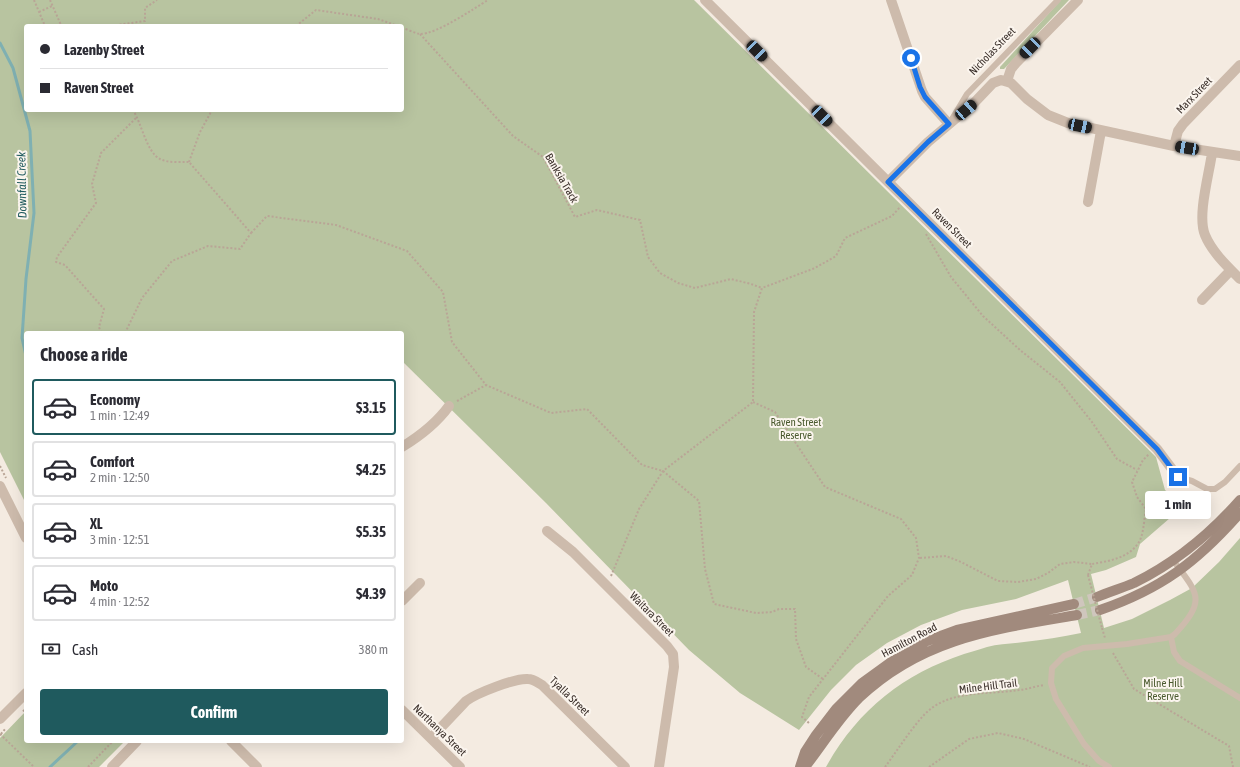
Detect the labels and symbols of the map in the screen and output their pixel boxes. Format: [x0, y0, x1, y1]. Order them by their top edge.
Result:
street label: Nicholas Street [966, 25, 1018, 77]
car [1017, 35, 1043, 61]
car [744, 38, 770, 64]
route start [902, 49, 920, 67]
street label: Marx Street [1174, 74, 1214, 116]
car [953, 98, 979, 122]
car [809, 103, 835, 129]
car [1067, 118, 1093, 134]
car [1174, 140, 1200, 156]
water label: Downfall Creek [14, 151, 30, 218]
street label: Banksia Track [543, 151, 581, 205]
street label: Raven Street [930, 206, 974, 250]
park label: Raven Street Reserve [770, 416, 822, 441]
route end [1169, 468, 1187, 486]
callout: 1 min [1145, 491, 1211, 519]
street label: Waitara Street [627, 589, 677, 639]
street label: Hamilton Road [879, 620, 939, 660]
street label: Tyalla Street [548, 674, 592, 718]
street label: Milne Hill Trail [958, 676, 1018, 696]
park label: Milne Hill Reserve [1143, 677, 1183, 702]
street label: Narthanya Street [411, 702, 469, 758]

